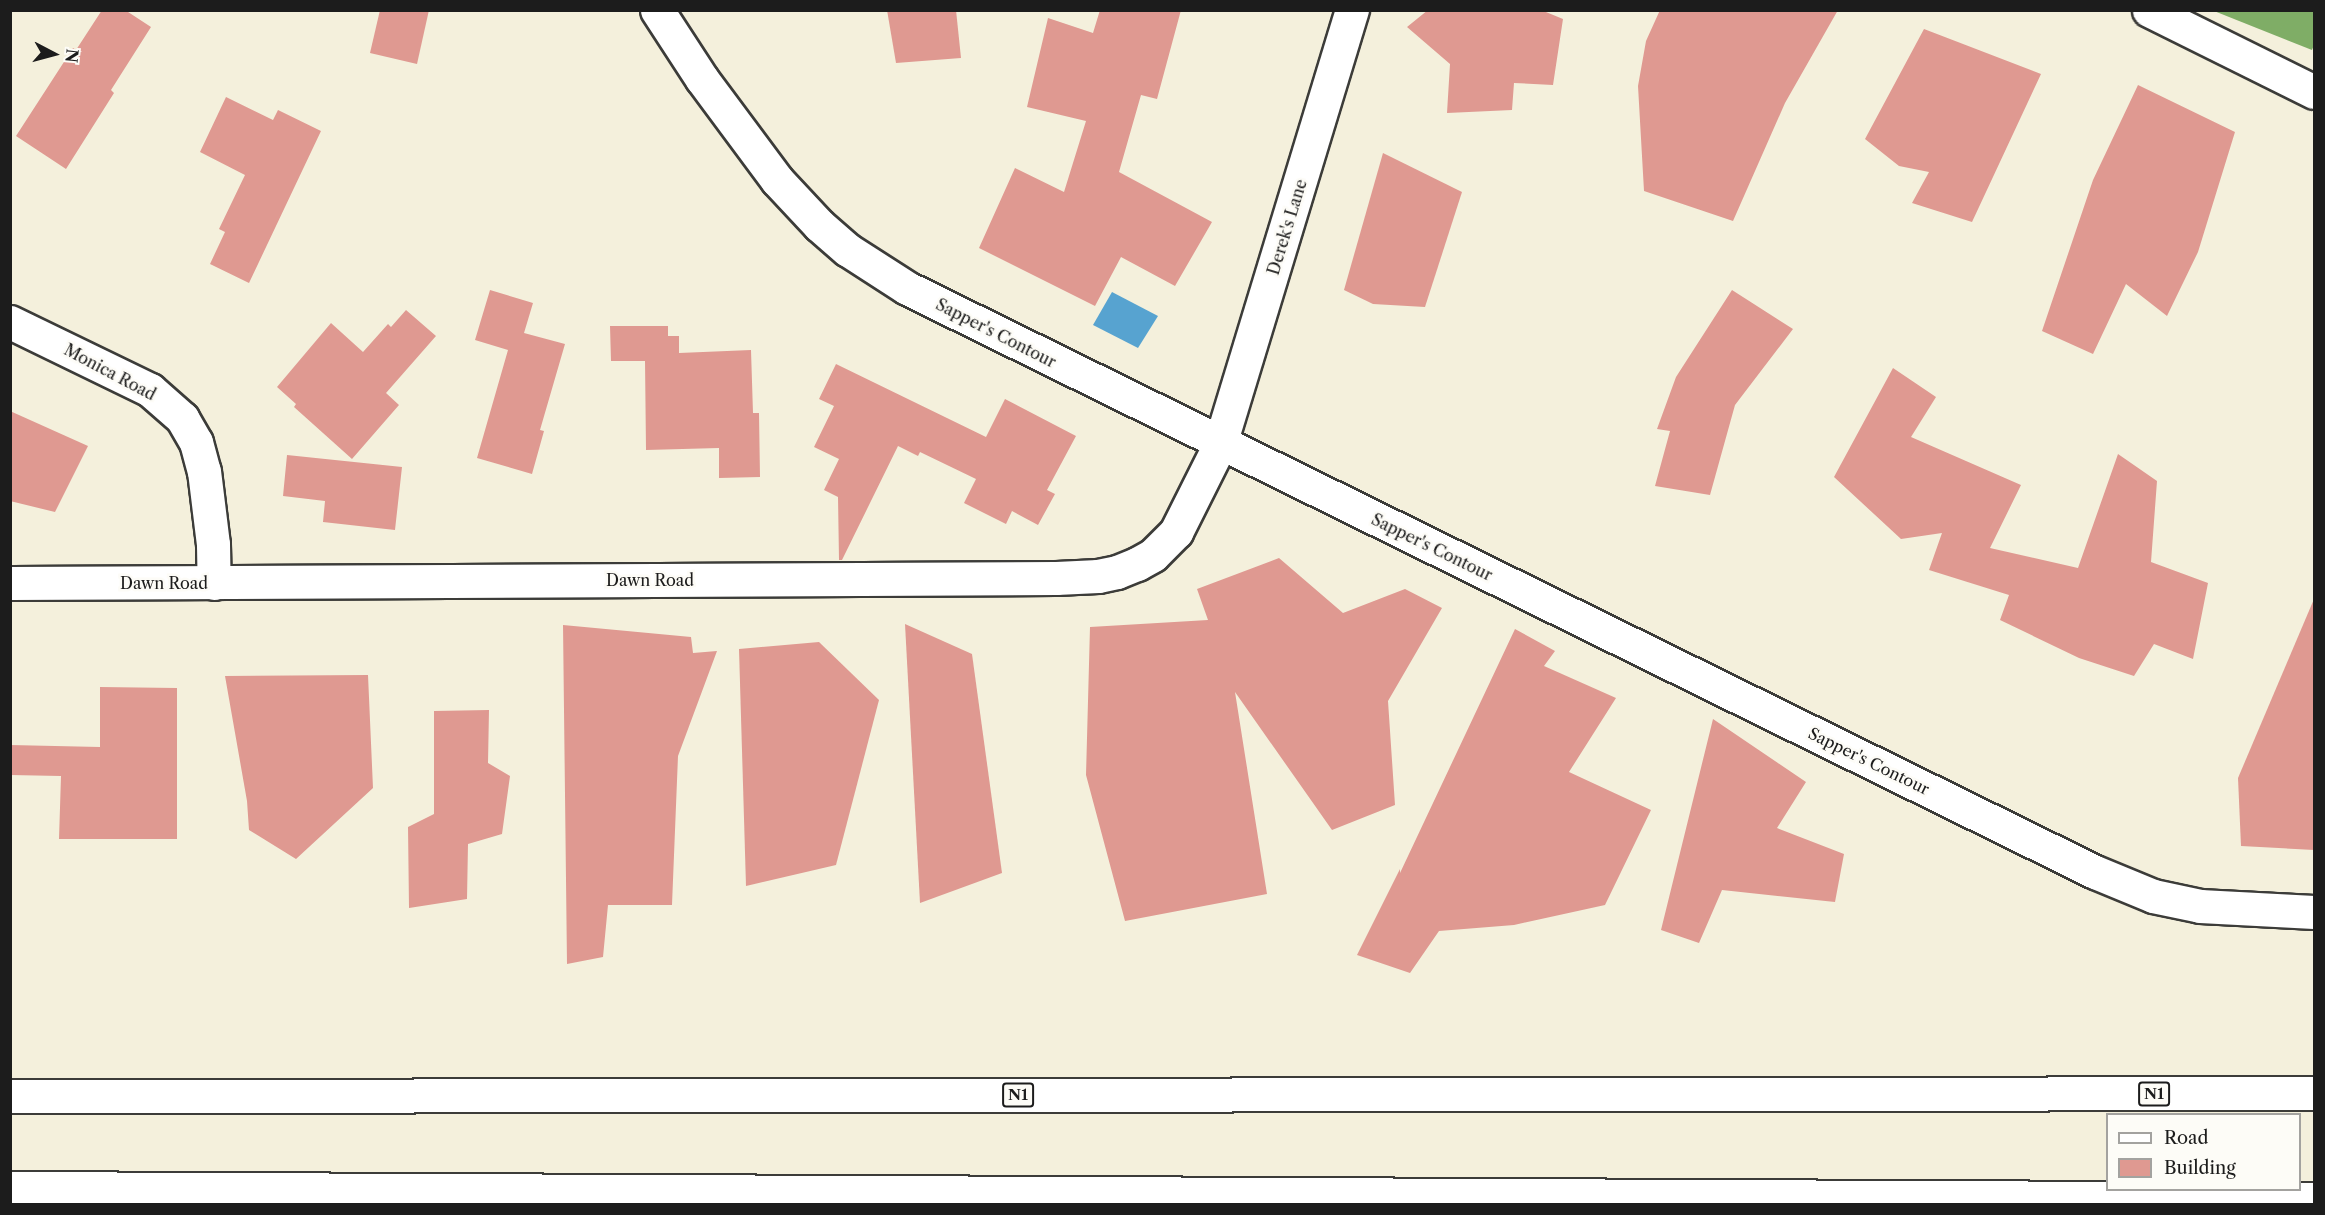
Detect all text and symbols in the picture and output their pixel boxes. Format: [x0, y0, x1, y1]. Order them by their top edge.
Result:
north arrow [24, 24, 84, 84]
text: N [61, 48, 83, 64]
street label: Derek's Lane [1263, 177, 1311, 277]
street label: Sapper's Contour [933, 294, 1059, 372]
street label: Monica Road [61, 340, 159, 404]
street label: Sapper's Contour [1368, 509, 1496, 585]
street label: Dawn Road [606, 570, 694, 590]
street label: Dawn Road [120, 573, 208, 593]
street label: Sapper's Contour [1805, 723, 1933, 799]
road number: N1 [2138, 1082, 2170, 1106]
road number: N1 [1002, 1083, 1034, 1107]
legend [2106, 1113, 2301, 1191]
text: Road [2164, 1127, 2209, 1149]
text: Building [2164, 1157, 2236, 1179]

